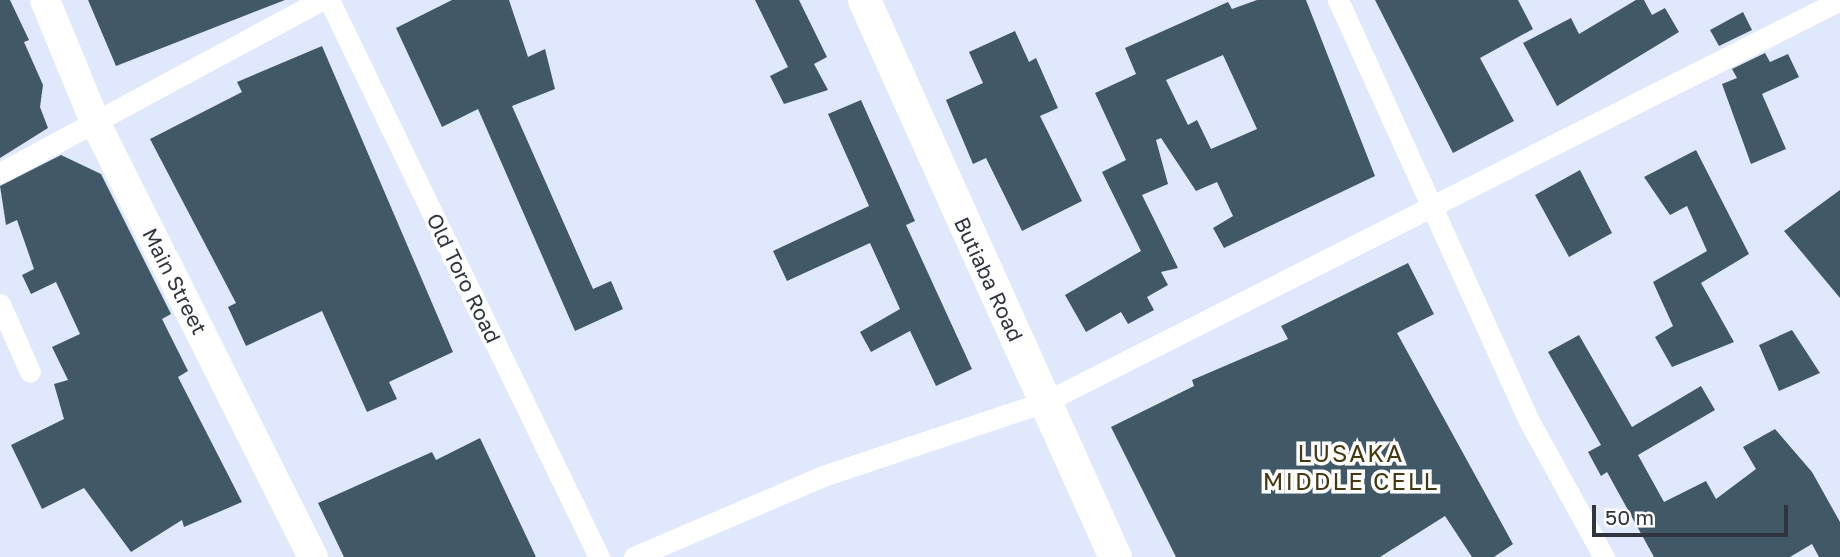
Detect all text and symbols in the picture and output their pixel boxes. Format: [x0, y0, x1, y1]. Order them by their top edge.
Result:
street label: Old Toro Road [422, 209, 506, 347]
street label: Butiaba Road [949, 213, 1029, 345]
street label: Main Street [137, 224, 213, 338]
district label: LUSAKA MIDDLE CELL [1264, 439, 1438, 495]
scale bar [1595, 490, 1791, 534]
text: 50 m [1605, 504, 1654, 530]

